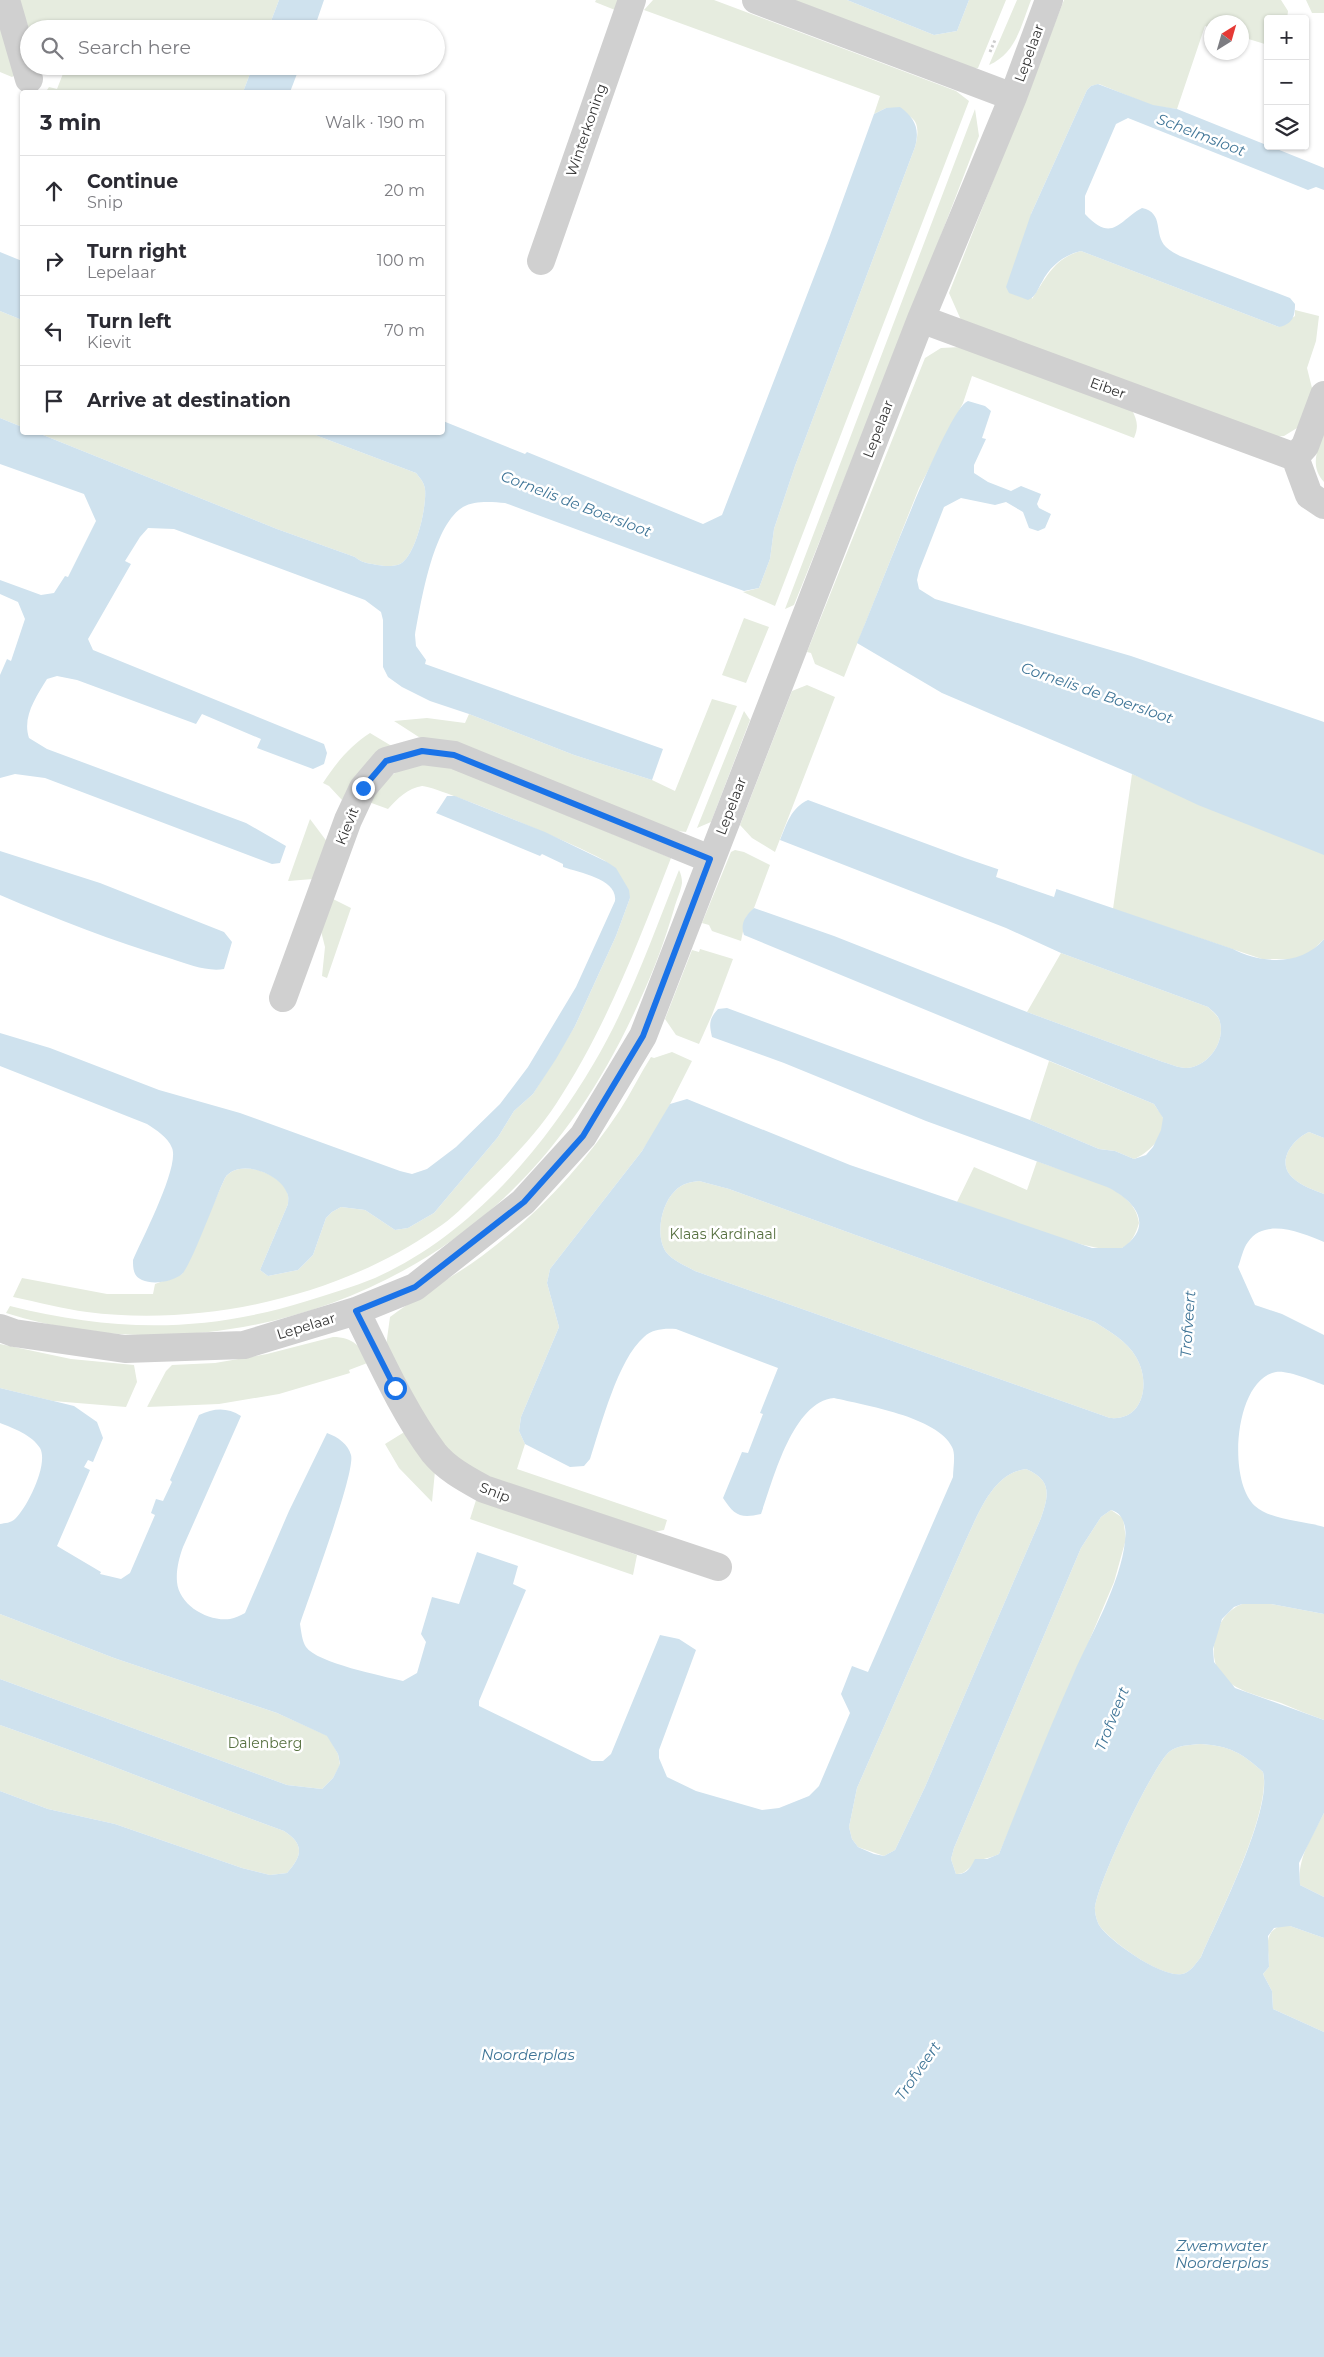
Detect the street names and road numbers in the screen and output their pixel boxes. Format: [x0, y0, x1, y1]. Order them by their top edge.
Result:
street label: Lepelaar [1010, 21, 1048, 84]
street label: Winterkoning [562, 81, 610, 179]
street label: Eiber [1088, 373, 1129, 403]
street label: Lepelaar [859, 397, 897, 460]
street label: Lepelaar [712, 774, 750, 837]
street label: Kievit [331, 804, 363, 847]
street label: Lepelaar [274, 1308, 338, 1343]
street label: Snip [477, 1478, 513, 1506]

